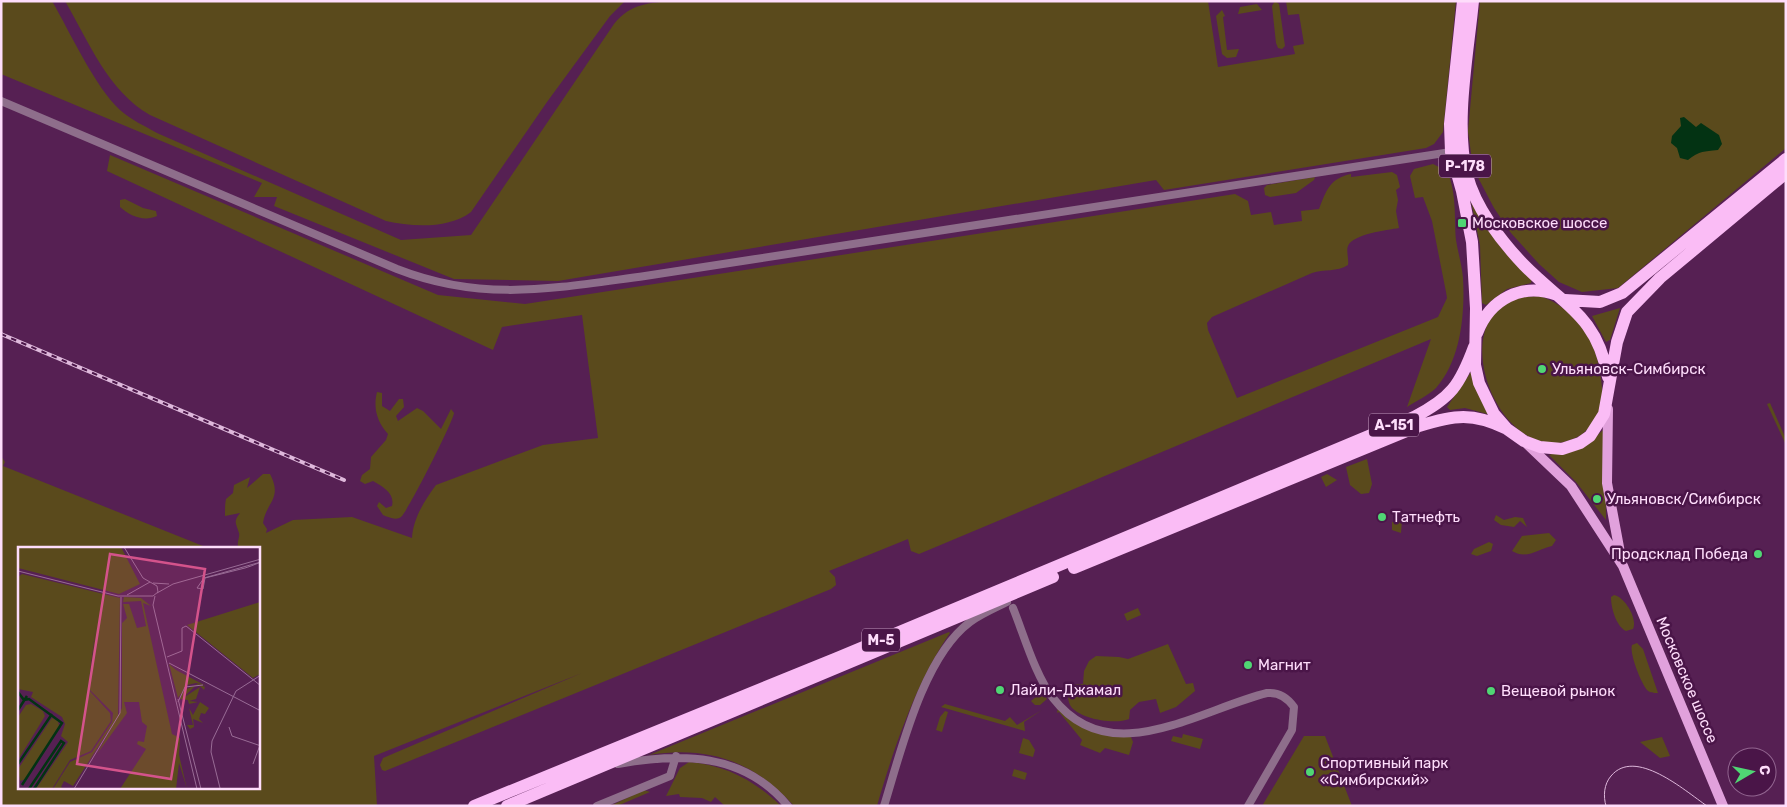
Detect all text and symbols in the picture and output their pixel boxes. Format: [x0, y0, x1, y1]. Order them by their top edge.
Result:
road number: Р-178 [1439, 154, 1491, 178]
place label: Московское шоссе [1472, 214, 1608, 232]
marker: Московское шоссе [1456, 217, 1468, 229]
place label: Ульяновск-Симбирск [1552, 360, 1706, 378]
marker: Ульяновск-Симбирск [1536, 363, 1548, 375]
road number: А-151 [1369, 414, 1419, 436]
place label: Ульяновск/Симбирск [1607, 490, 1761, 508]
marker: Ульяновск/Симбирск [1591, 493, 1603, 505]
place label: Татнефть [1392, 508, 1461, 526]
marker: Татнефть [1376, 511, 1388, 523]
place label: Продсклад Победа [1611, 545, 1748, 563]
inset map [18, 547, 260, 790]
marker: Продсклад Победа [1752, 548, 1764, 560]
street label: Московское шоссе [1652, 614, 1722, 746]
road number: М-5 [862, 628, 900, 652]
place label: Магнит [1258, 656, 1311, 674]
marker: Магнит [1242, 659, 1254, 671]
place label: Лайли-Джамал [1010, 681, 1121, 699]
place label: Вещевой рынок [1501, 682, 1615, 700]
marker: Лайли-Джамал [994, 684, 1006, 696]
marker: Вещевой рынок [1485, 685, 1497, 697]
north arrow [1727, 747, 1777, 797]
place label: Спортивный парк «Симбирский» [1320, 754, 1448, 789]
text: С [1755, 764, 1774, 776]
marker: Спортивный парк «Симбирский» [1304, 766, 1316, 778]

